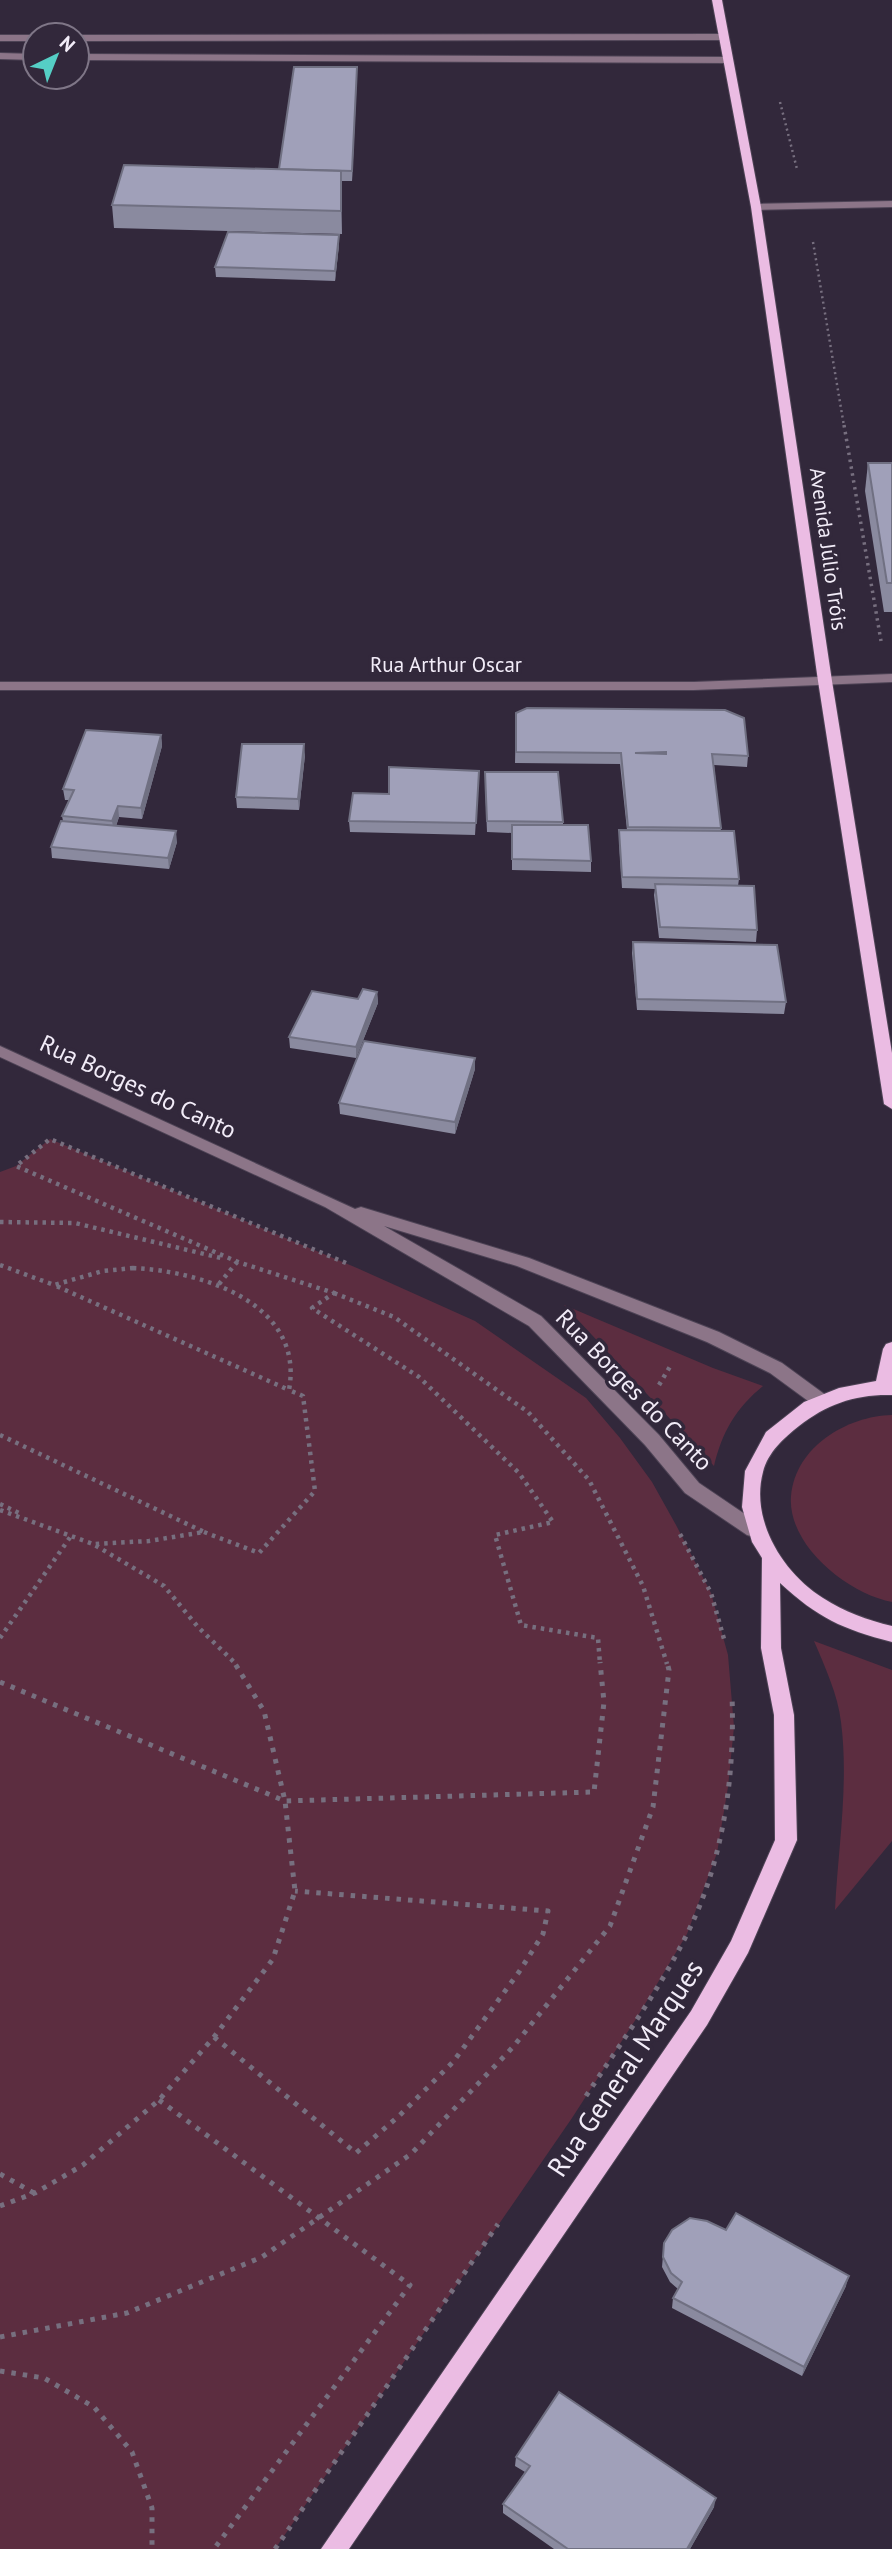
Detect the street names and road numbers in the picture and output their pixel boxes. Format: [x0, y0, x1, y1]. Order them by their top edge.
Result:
street label: Avenida Júlio Tróis [804, 466, 853, 632]
street label: Rua Arthur Oscar [370, 651, 522, 678]
street label: Rua Borges do Canto [35, 1027, 241, 1146]
street label: Rua Borges do Canto [549, 1302, 720, 1477]
street label: Rua General Marques [538, 1952, 711, 2184]

